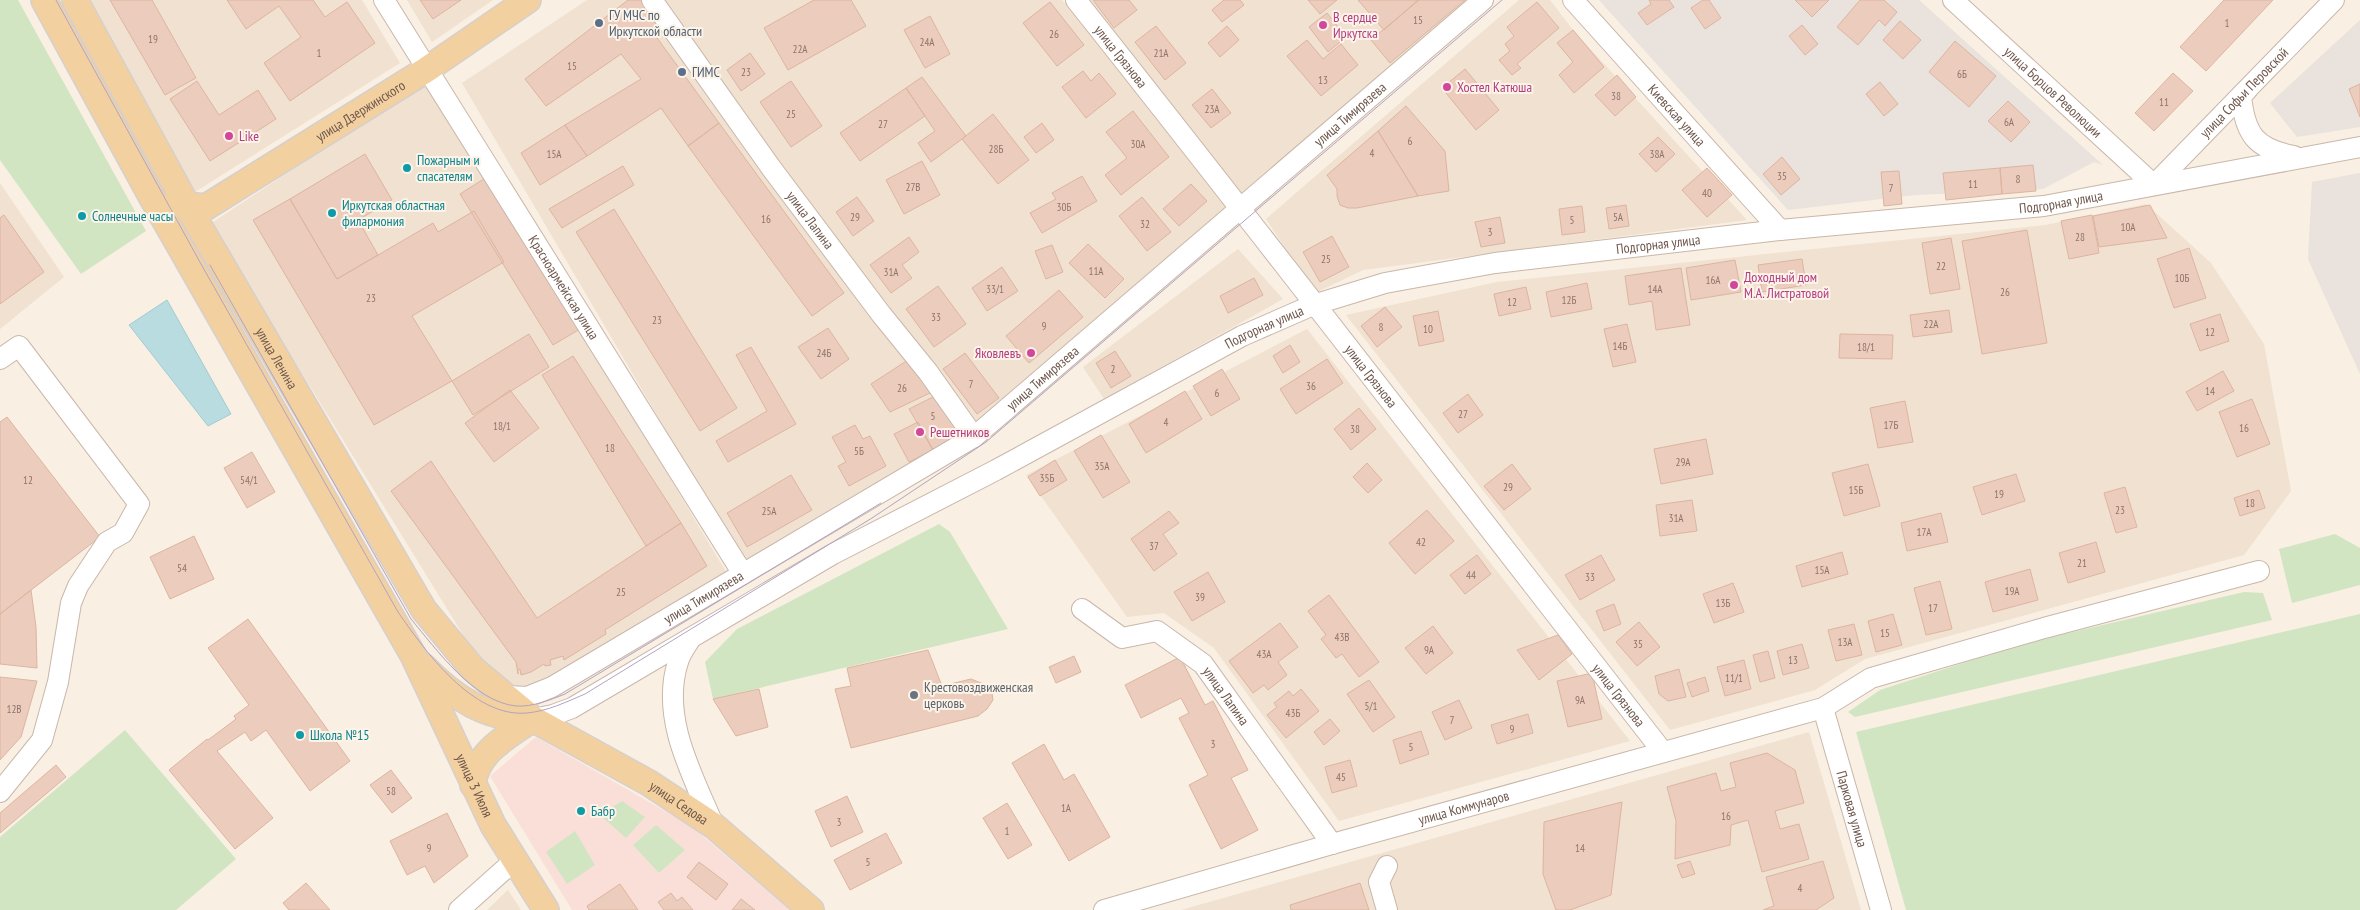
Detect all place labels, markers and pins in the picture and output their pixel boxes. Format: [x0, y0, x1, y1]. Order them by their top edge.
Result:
place label: ГУ МЧС по Иркутской области [609, 6, 702, 40]
place label: В сердце Иркутска [1333, 8, 1378, 42]
marker: ГУ МЧС по Иркутской области [593, 17, 605, 29]
marker: В сердце Иркутска [1317, 19, 1329, 31]
place label: ГИМС [692, 63, 721, 81]
marker: ГИМС [676, 66, 688, 78]
place label: Хостел Катюша [1457, 78, 1532, 96]
marker: Хостел Катюша [1441, 81, 1453, 93]
place label: Like [239, 127, 259, 145]
marker: Like [223, 130, 235, 142]
place label: Пожарным и спасателям [417, 151, 480, 185]
marker: Пожарным и спасателям [401, 162, 413, 174]
place label: Иркутская областная филармония [342, 196, 445, 230]
place label: Солнечные часы [92, 207, 173, 225]
marker: Иркутская областная филармония [326, 207, 338, 219]
marker: Солнечные часы [76, 210, 88, 222]
place label: Доходный дом М.А. Листратовой [1744, 268, 1829, 302]
marker: Доходный дом М.А. Листратовой [1728, 279, 1740, 291]
place label: Яковлевъ [975, 344, 1021, 362]
marker: Яковлевъ [1025, 347, 1037, 359]
place label: Решетников [930, 423, 990, 441]
marker: Решетников [914, 426, 926, 438]
place label: Крестовоздвиженская церковь [924, 678, 1033, 712]
marker: Крестовоздвиженская церковь [908, 689, 920, 701]
place label: Школа №15 [310, 726, 370, 744]
marker: Школа №15 [294, 729, 306, 741]
place label: Бабр [591, 802, 615, 820]
marker: Бабр [575, 805, 587, 817]

